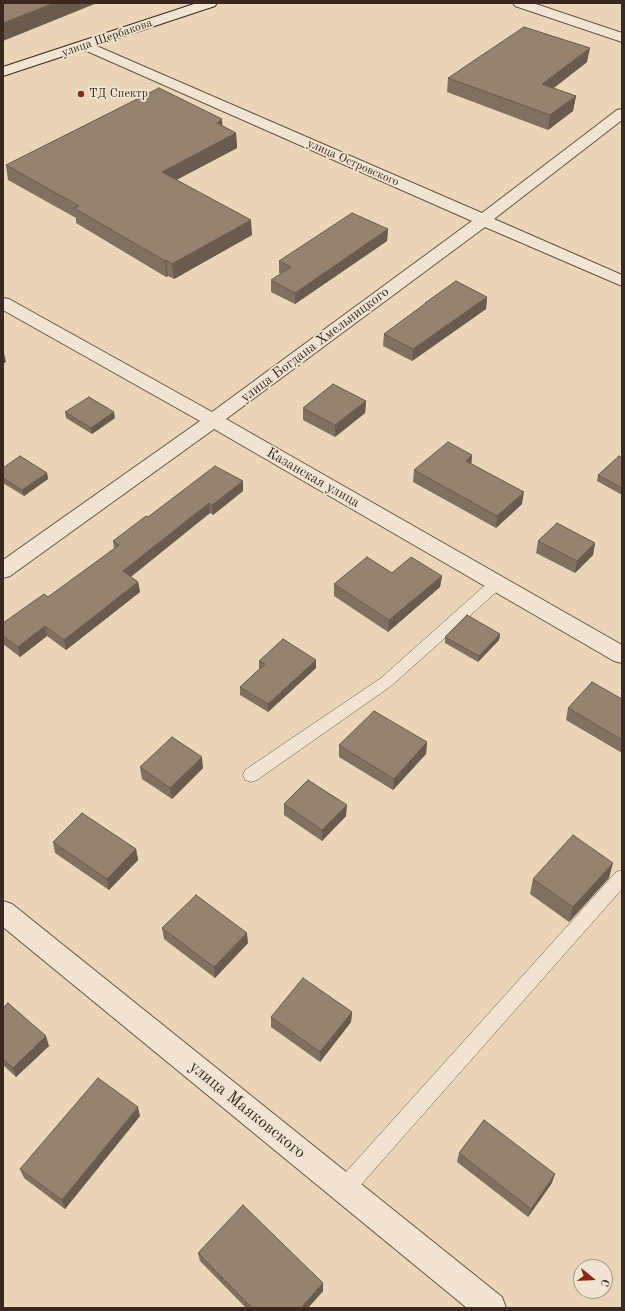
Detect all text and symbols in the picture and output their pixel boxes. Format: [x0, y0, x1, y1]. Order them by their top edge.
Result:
street label: улица Щербакова [60, 16, 154, 60]
place label: ТД Спектр [89, 87, 148, 101]
marker: ТД Спектр [76, 89, 86, 99]
street label: улица Островского [305, 136, 401, 190]
street label: улица Богдана Хмельницкого [237, 284, 393, 406]
street label: Казанская улица [263, 445, 363, 511]
street label: улица Маяковского [185, 1057, 309, 1163]
north arrow [573, 1259, 613, 1299]
text: С [598, 1277, 610, 1288]

